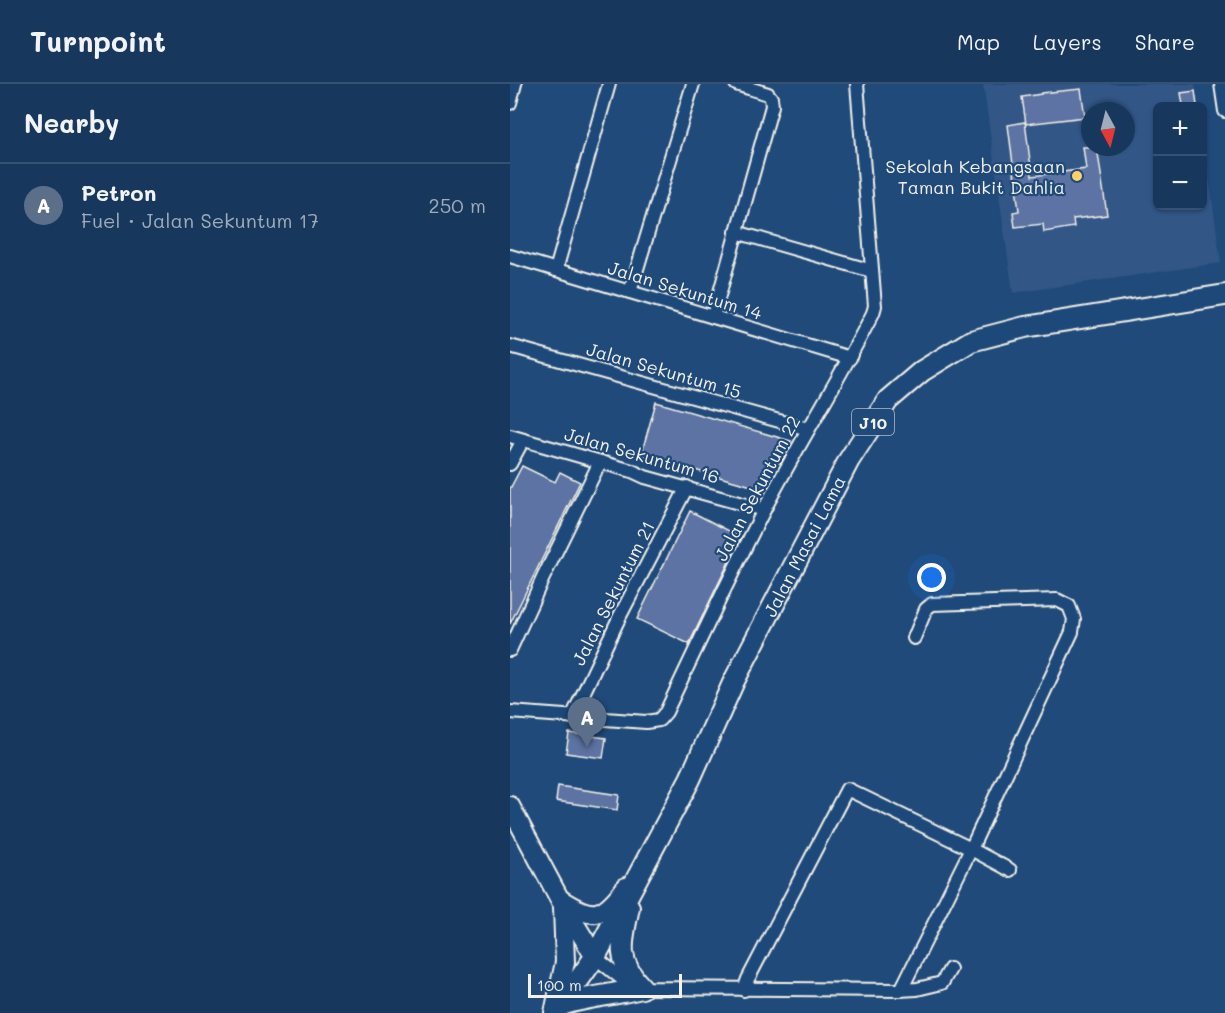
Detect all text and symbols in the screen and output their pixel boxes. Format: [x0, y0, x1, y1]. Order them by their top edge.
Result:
text: Turnpoint [30, 23, 166, 59]
text: Map [957, 28, 1000, 55]
text: Layers [1033, 28, 1102, 55]
text: Share [1135, 28, 1195, 55]
north arrow [1081, 102, 1135, 156]
map controls [1153, 102, 1207, 210]
button: + [1153, 102, 1207, 156]
text: Nearby [24, 106, 119, 140]
place label: Sekolah Kebangsaan Taman Bukit Dahlia [886, 154, 1065, 199]
button: − [1153, 156, 1207, 210]
marker: Sekolah Kebangsaan Taman Bukit Dahlia [1070, 169, 1084, 183]
text: Petron [81, 178, 156, 207]
text: A [37, 192, 50, 218]
text: 250 m [429, 192, 486, 218]
text: Fuel · Jalan Sekuntum 17 [81, 207, 319, 233]
street label: Jalan Sekuntum 14 [605, 255, 765, 325]
street label: Jalan Sekuntum 15 [584, 336, 744, 404]
road number: J10 [852, 409, 894, 435]
street label: Jalan Sekuntum 22 [709, 411, 805, 565]
street label: Jalan Sekuntum 16 [562, 421, 722, 489]
street label: Jalan Masai Lama [758, 472, 851, 621]
street label: Jalan Sekuntum 21 [566, 517, 660, 669]
your location [917, 563, 946, 592]
pin: A [568, 698, 607, 747]
scale bar [528, 971, 682, 998]
text: 100 m [537, 974, 582, 995]

